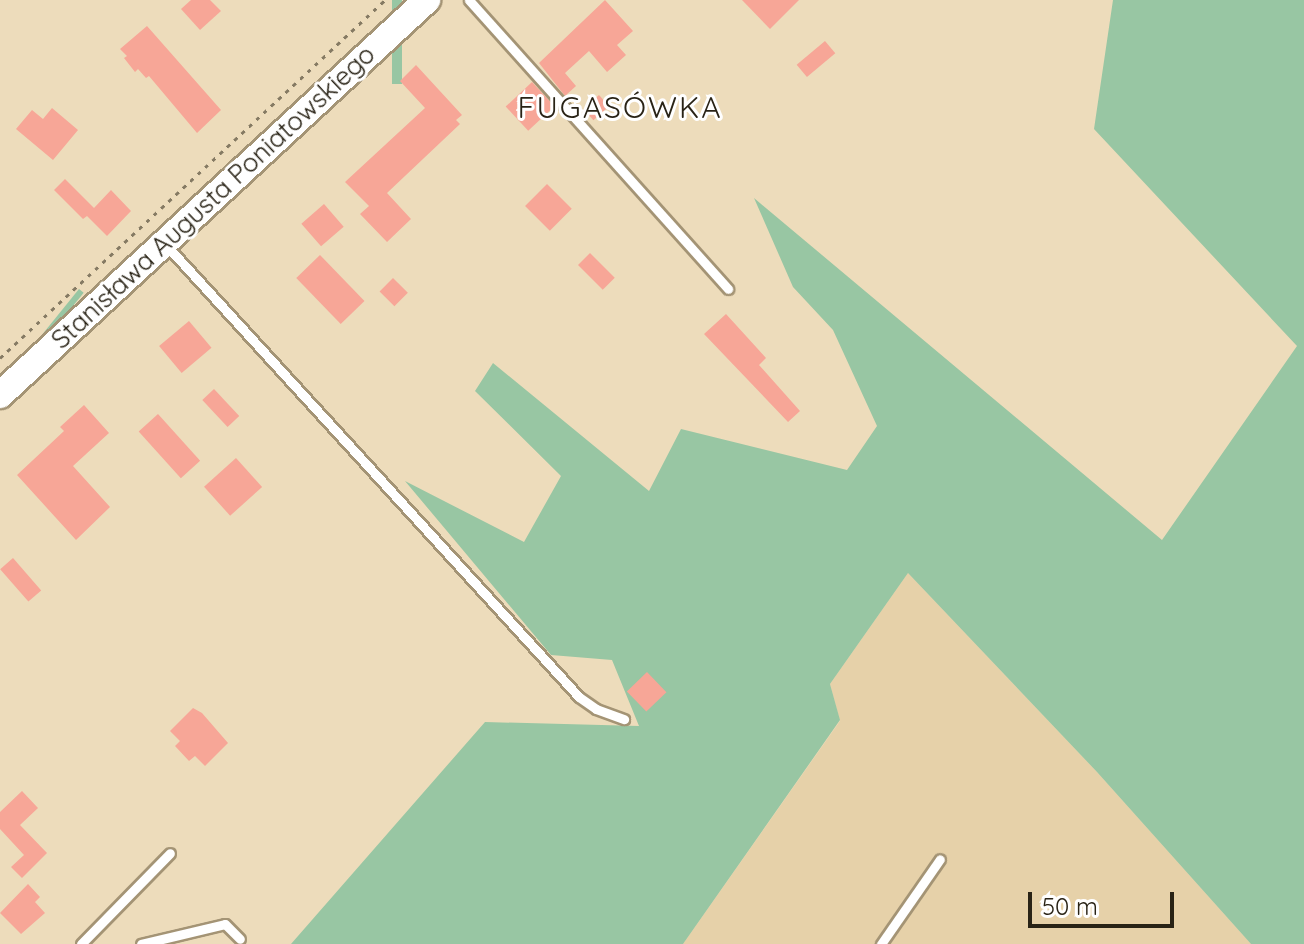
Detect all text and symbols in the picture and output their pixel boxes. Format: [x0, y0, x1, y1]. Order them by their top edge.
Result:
street label: Stanisława Augusta Poniatowskiego [45, 39, 381, 355]
district label: FUGASÓWKA [517, 89, 723, 125]
scale bar [1032, 876, 1178, 926]
text: 50 m [1042, 891, 1098, 921]

